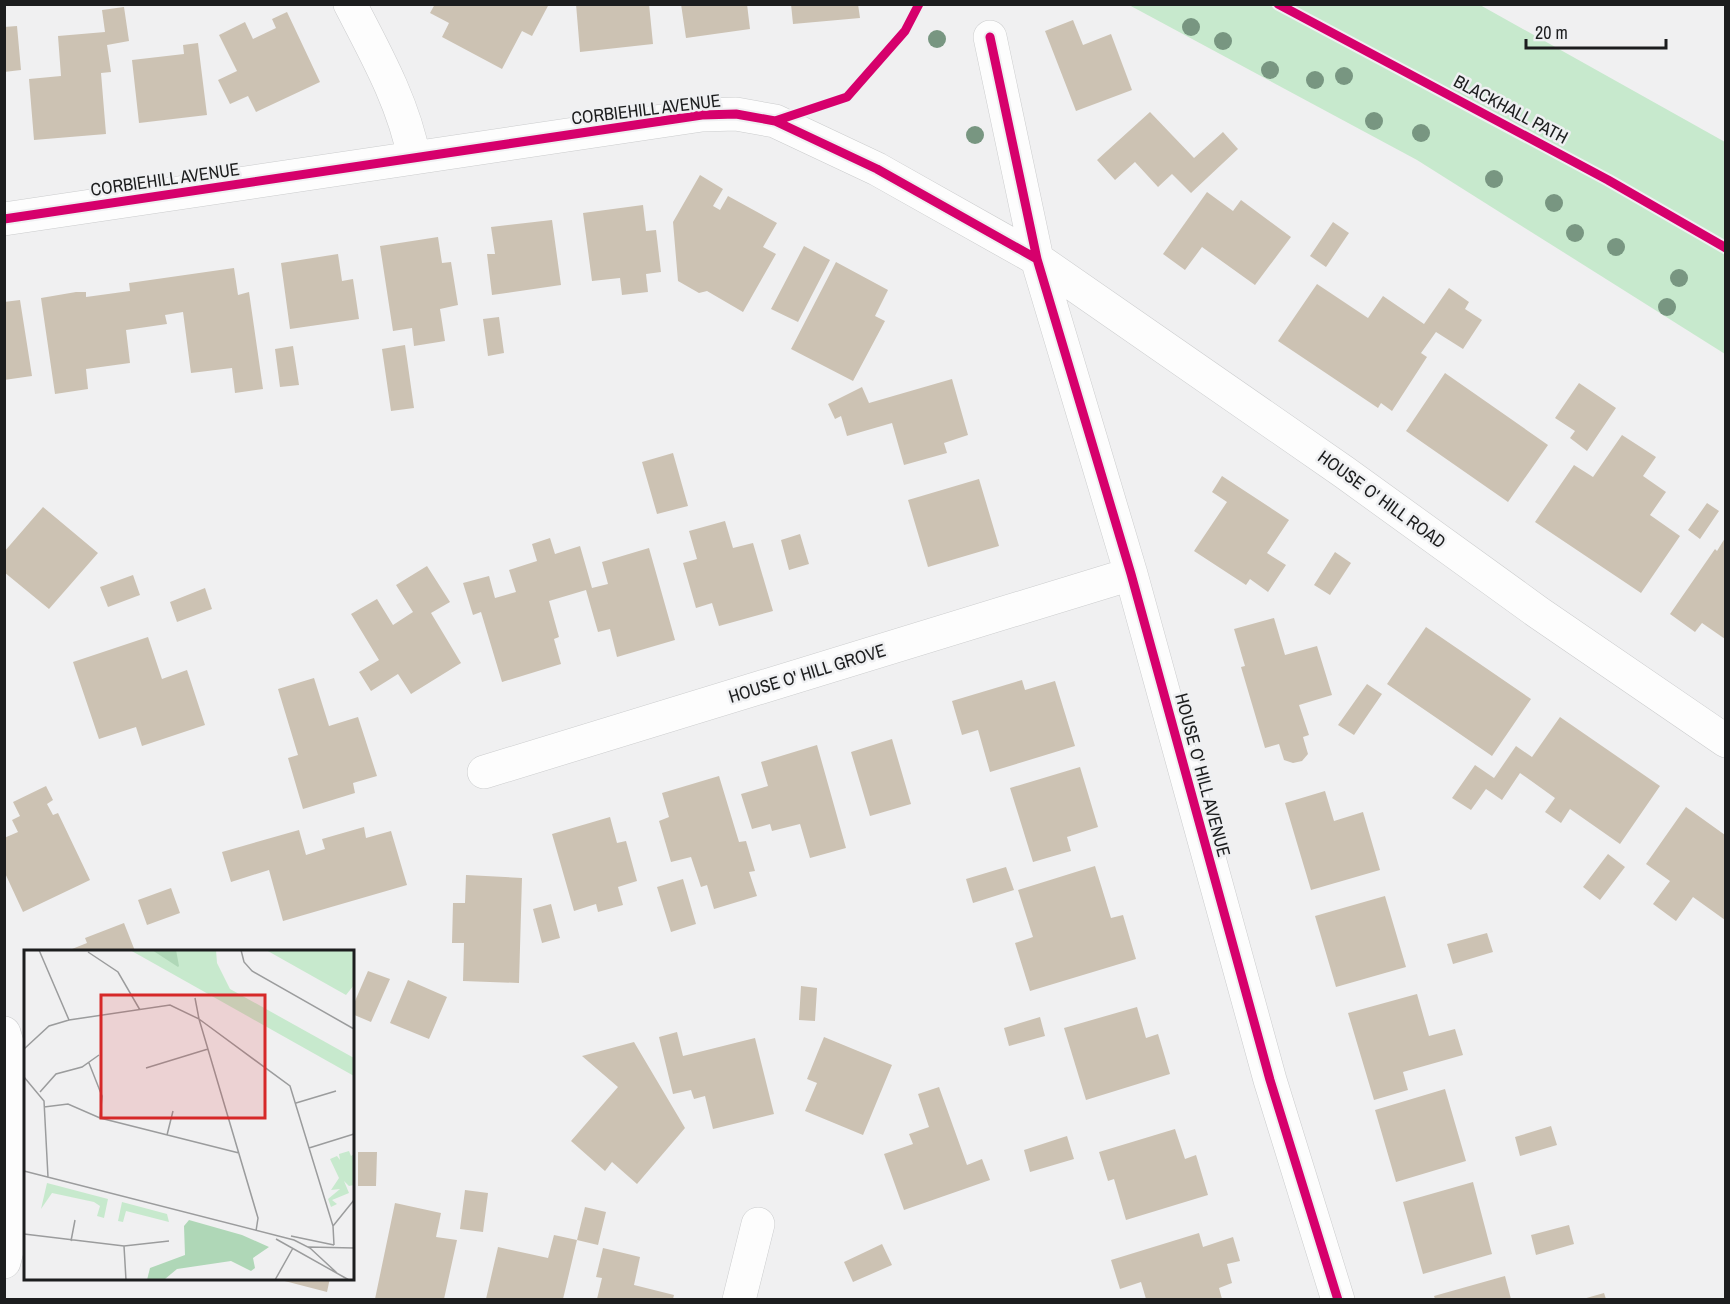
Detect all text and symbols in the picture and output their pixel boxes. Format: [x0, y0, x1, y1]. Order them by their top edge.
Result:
scale bar [1526, 12, 1666, 50]
text: 20 m [1535, 20, 1568, 45]
street label: BLACKHALL PATH [1449, 68, 1573, 150]
street label: CORBIEHILL AVENUE [570, 87, 722, 131]
street label: CORBIEHILL AVENUE [89, 156, 241, 202]
street label: HOUSE O' HILL ROAD [1313, 444, 1451, 554]
street label: HOUSE O' HILL GROVE [725, 637, 889, 709]
street label: HOUSE O' HILL AVENUE [1169, 690, 1237, 860]
inset map [24, 950, 354, 1280]

